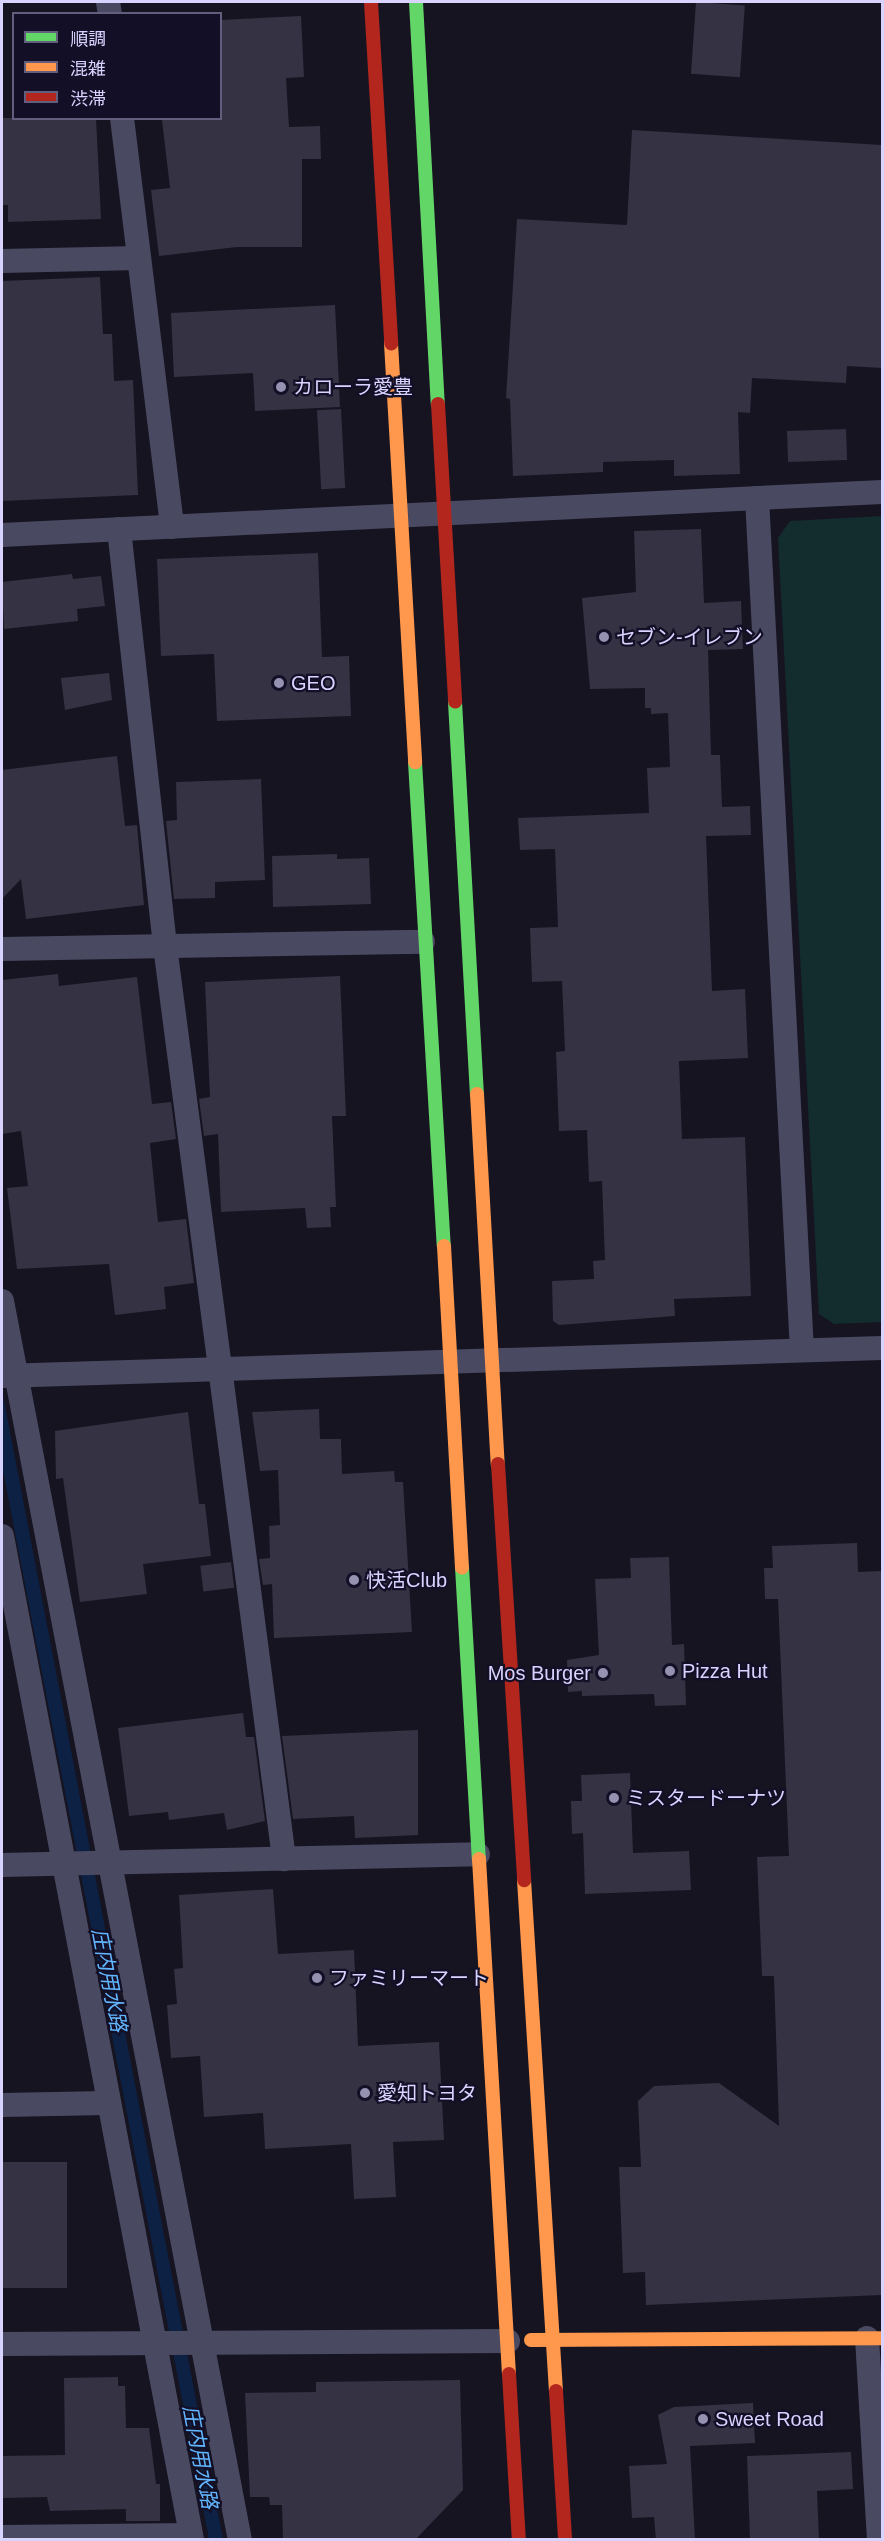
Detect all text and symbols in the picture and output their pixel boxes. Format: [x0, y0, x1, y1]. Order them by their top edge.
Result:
legend [12, 12, 222, 120]
text: 順調 [70, 29, 106, 49]
text: 混雑 [70, 59, 106, 79]
text: 渋滞 [70, 89, 106, 109]
place label: カローラ愛豊 [293, 375, 413, 399]
marker: カローラ愛豊 [274, 380, 288, 394]
place label: セブン-イレブン [616, 625, 763, 649]
marker: セブン-イレブン [597, 630, 611, 644]
place label: GEO [291, 671, 335, 695]
marker: GEO [272, 676, 286, 690]
place label: 快活Club [366, 1568, 447, 1592]
marker: 快活Club [347, 1573, 361, 1587]
place label: Pizza Hut [682, 1659, 768, 1683]
place label: Mos Burger [488, 1661, 591, 1685]
marker: Pizza Hut [663, 1664, 677, 1678]
marker: Mos Burger [596, 1666, 610, 1680]
place label: ミスタードーナツ [626, 1786, 786, 1810]
marker: ミスタードーナツ [607, 1791, 621, 1805]
water label: 庄内用水路 [87, 1926, 131, 2034]
place label: ファミリーマート [329, 1966, 489, 1990]
marker: ファミリーマート [310, 1971, 324, 1985]
place label: 愛知トヨタ [377, 2081, 477, 2105]
marker: 愛知トヨタ [358, 2086, 372, 2100]
water label: 庄内用水路 [178, 2403, 222, 2511]
place label: Sweet Road [715, 2407, 824, 2431]
marker: Sweet Road [696, 2412, 710, 2426]

